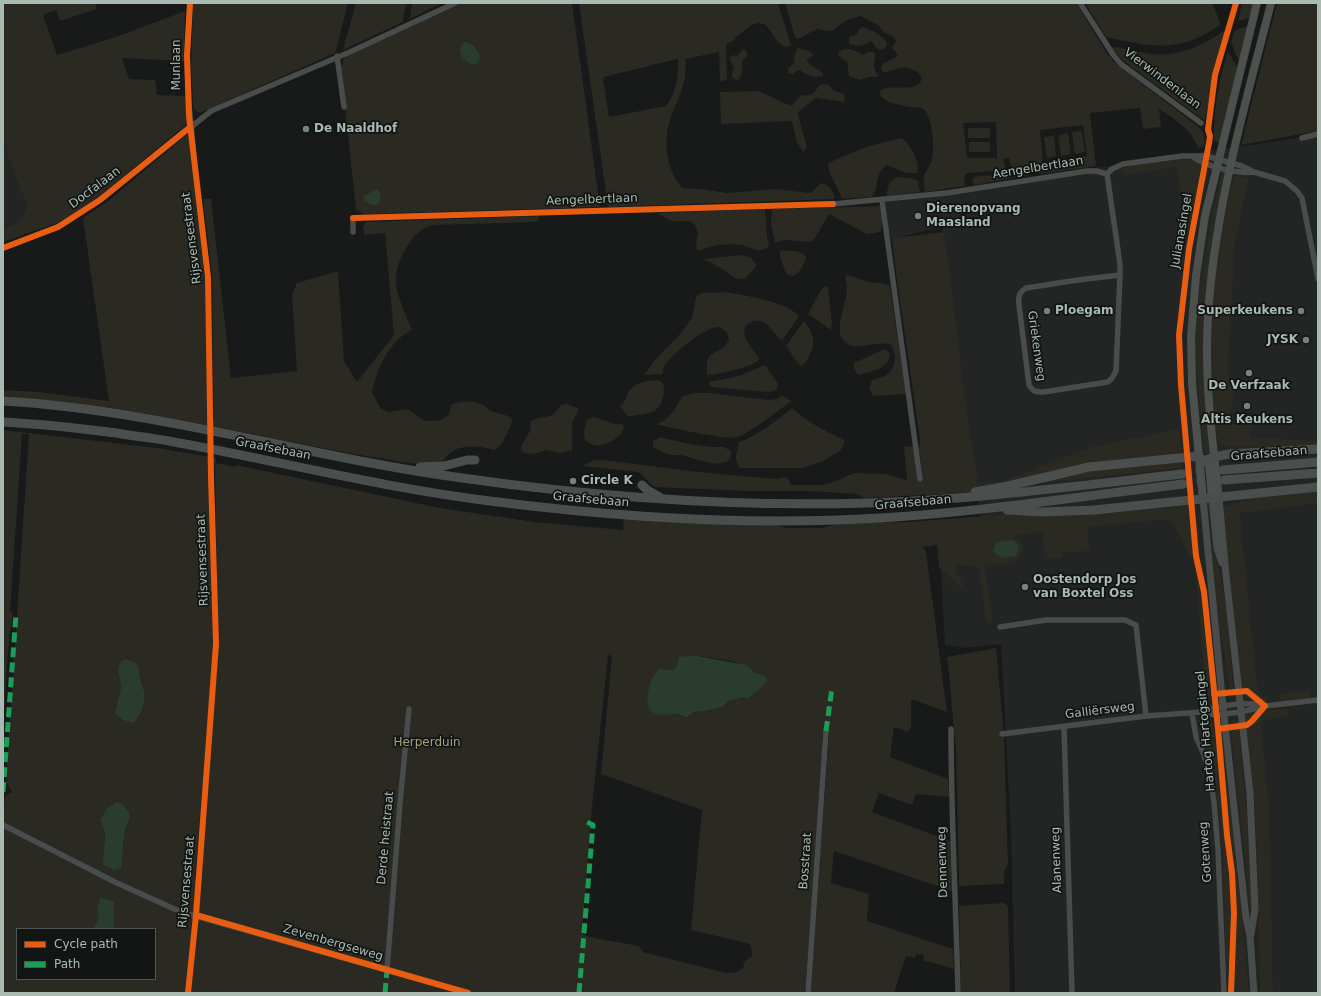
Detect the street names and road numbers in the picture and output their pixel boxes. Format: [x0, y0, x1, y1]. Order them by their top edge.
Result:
street label: Munlaan [170, 39, 184, 91]
street label: Vierwindenlaan [1121, 45, 1203, 113]
street label: Aengelbertlaan [992, 154, 1084, 182]
street label: Docfalaan [67, 164, 123, 212]
street label: Rijsvensestraat [179, 191, 205, 285]
street label: Aengelbertlaan [546, 191, 638, 209]
street label: Julianasingel [1168, 192, 1196, 270]
street label: Griekenweg [1024, 310, 1048, 382]
street label: Graafsebaan [234, 435, 312, 463]
street label: Graafsebaan [1230, 443, 1308, 465]
street label: Graafsebaan [552, 489, 630, 511]
street label: Graafsebaan [874, 492, 952, 514]
street label: Rijsvensestraat [194, 514, 212, 606]
street label: Hartog Hartogsingel [1194, 670, 1218, 792]
street label: Galliërsweg [1064, 700, 1136, 722]
street label: Derde heistraat [375, 791, 397, 885]
street label: Gotenweg [1197, 821, 1215, 883]
street label: Dennenweg [935, 826, 951, 898]
street label: Alanenweg [1049, 827, 1065, 893]
street label: Bosstraat [797, 832, 815, 890]
street label: Rijsvensestraat [176, 835, 198, 929]
street label: Zevenbergseweg [281, 922, 385, 964]

